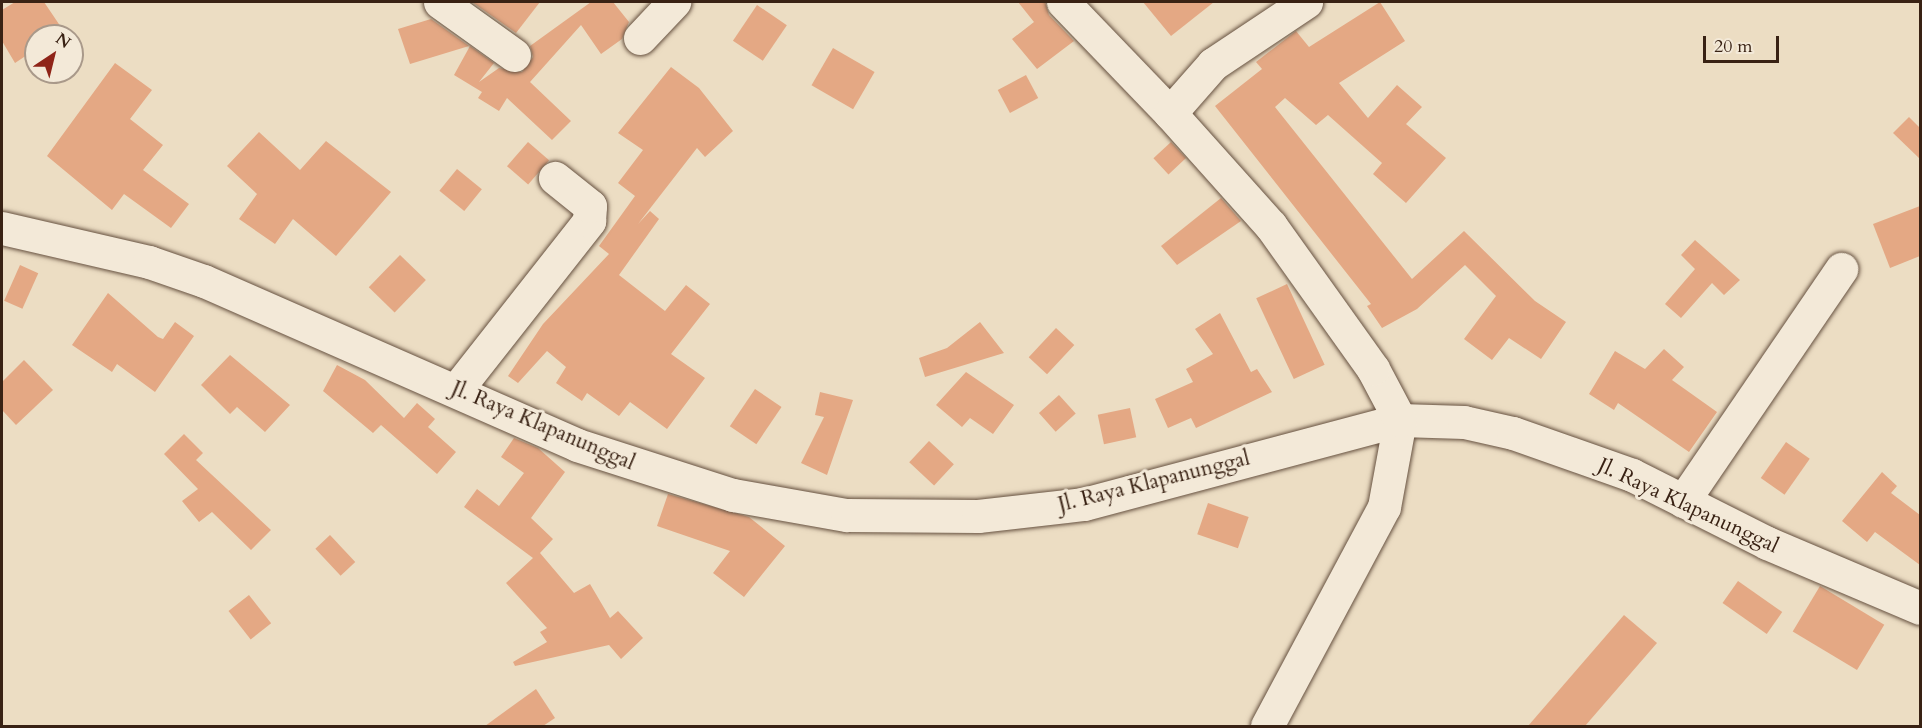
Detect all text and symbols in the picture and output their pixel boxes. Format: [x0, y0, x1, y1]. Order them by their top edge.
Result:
north arrow [24, 24, 84, 84]
scale bar [1706, 24, 1782, 62]
text: N [51, 28, 75, 54]
text: 20 m [1714, 34, 1753, 59]
street label: Jl. Raya Klapanunggal [448, 376, 638, 476]
street label: Jl. Raya Klapanunggal [1056, 446, 1252, 518]
street label: Jl. Raya Klapanunggal [1594, 453, 1782, 559]

